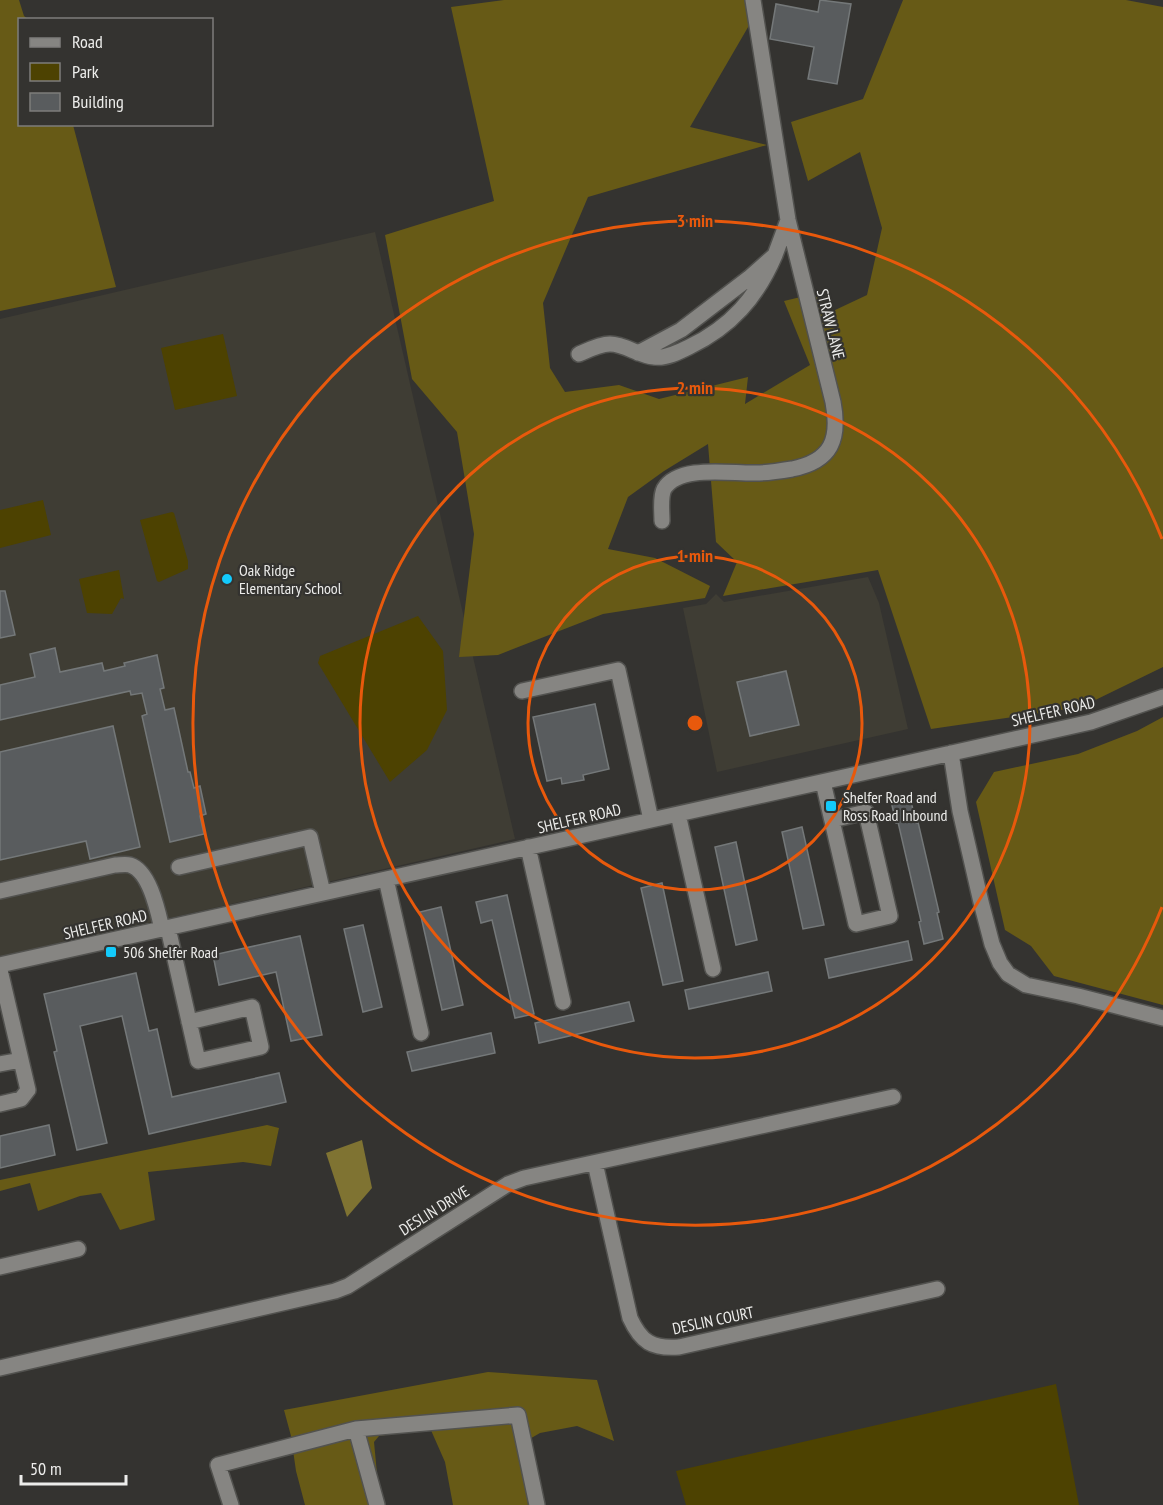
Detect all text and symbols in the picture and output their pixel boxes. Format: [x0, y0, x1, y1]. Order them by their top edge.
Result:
legend [18, 18, 213, 126]
text: Road [72, 30, 103, 53]
text: Park [72, 60, 99, 83]
text: Building [72, 90, 124, 113]
text: 3 min [677, 209, 713, 232]
street label: STRAW LANE [813, 287, 849, 362]
text: 2 min [677, 376, 713, 399]
text: 1 min [677, 544, 713, 567]
place label: Oak Ridge Elementary School [239, 560, 342, 598]
marker: Oak Ridge Elementary School [220, 572, 234, 586]
street label: SHELFER ROAD [1009, 692, 1097, 730]
centre of rings [685, 713, 705, 733]
place label: Shelfer Road and Ross Road Inbound [843, 787, 947, 825]
street label: SHELFER ROAD [535, 799, 623, 837]
marker: Shelfer Road and Ross Road Inbound [824, 799, 838, 813]
street label: SHELFER ROAD [61, 905, 149, 943]
place label: 506 Shelfer Road [123, 942, 218, 962]
marker: 506 Shelfer Road [104, 945, 118, 959]
street label: DESLIN DRIVE [395, 1181, 473, 1239]
street label: DESLIN COURT [670, 1302, 756, 1338]
scale bar [21, 1448, 126, 1486]
text: 50 m [30, 1457, 62, 1480]

